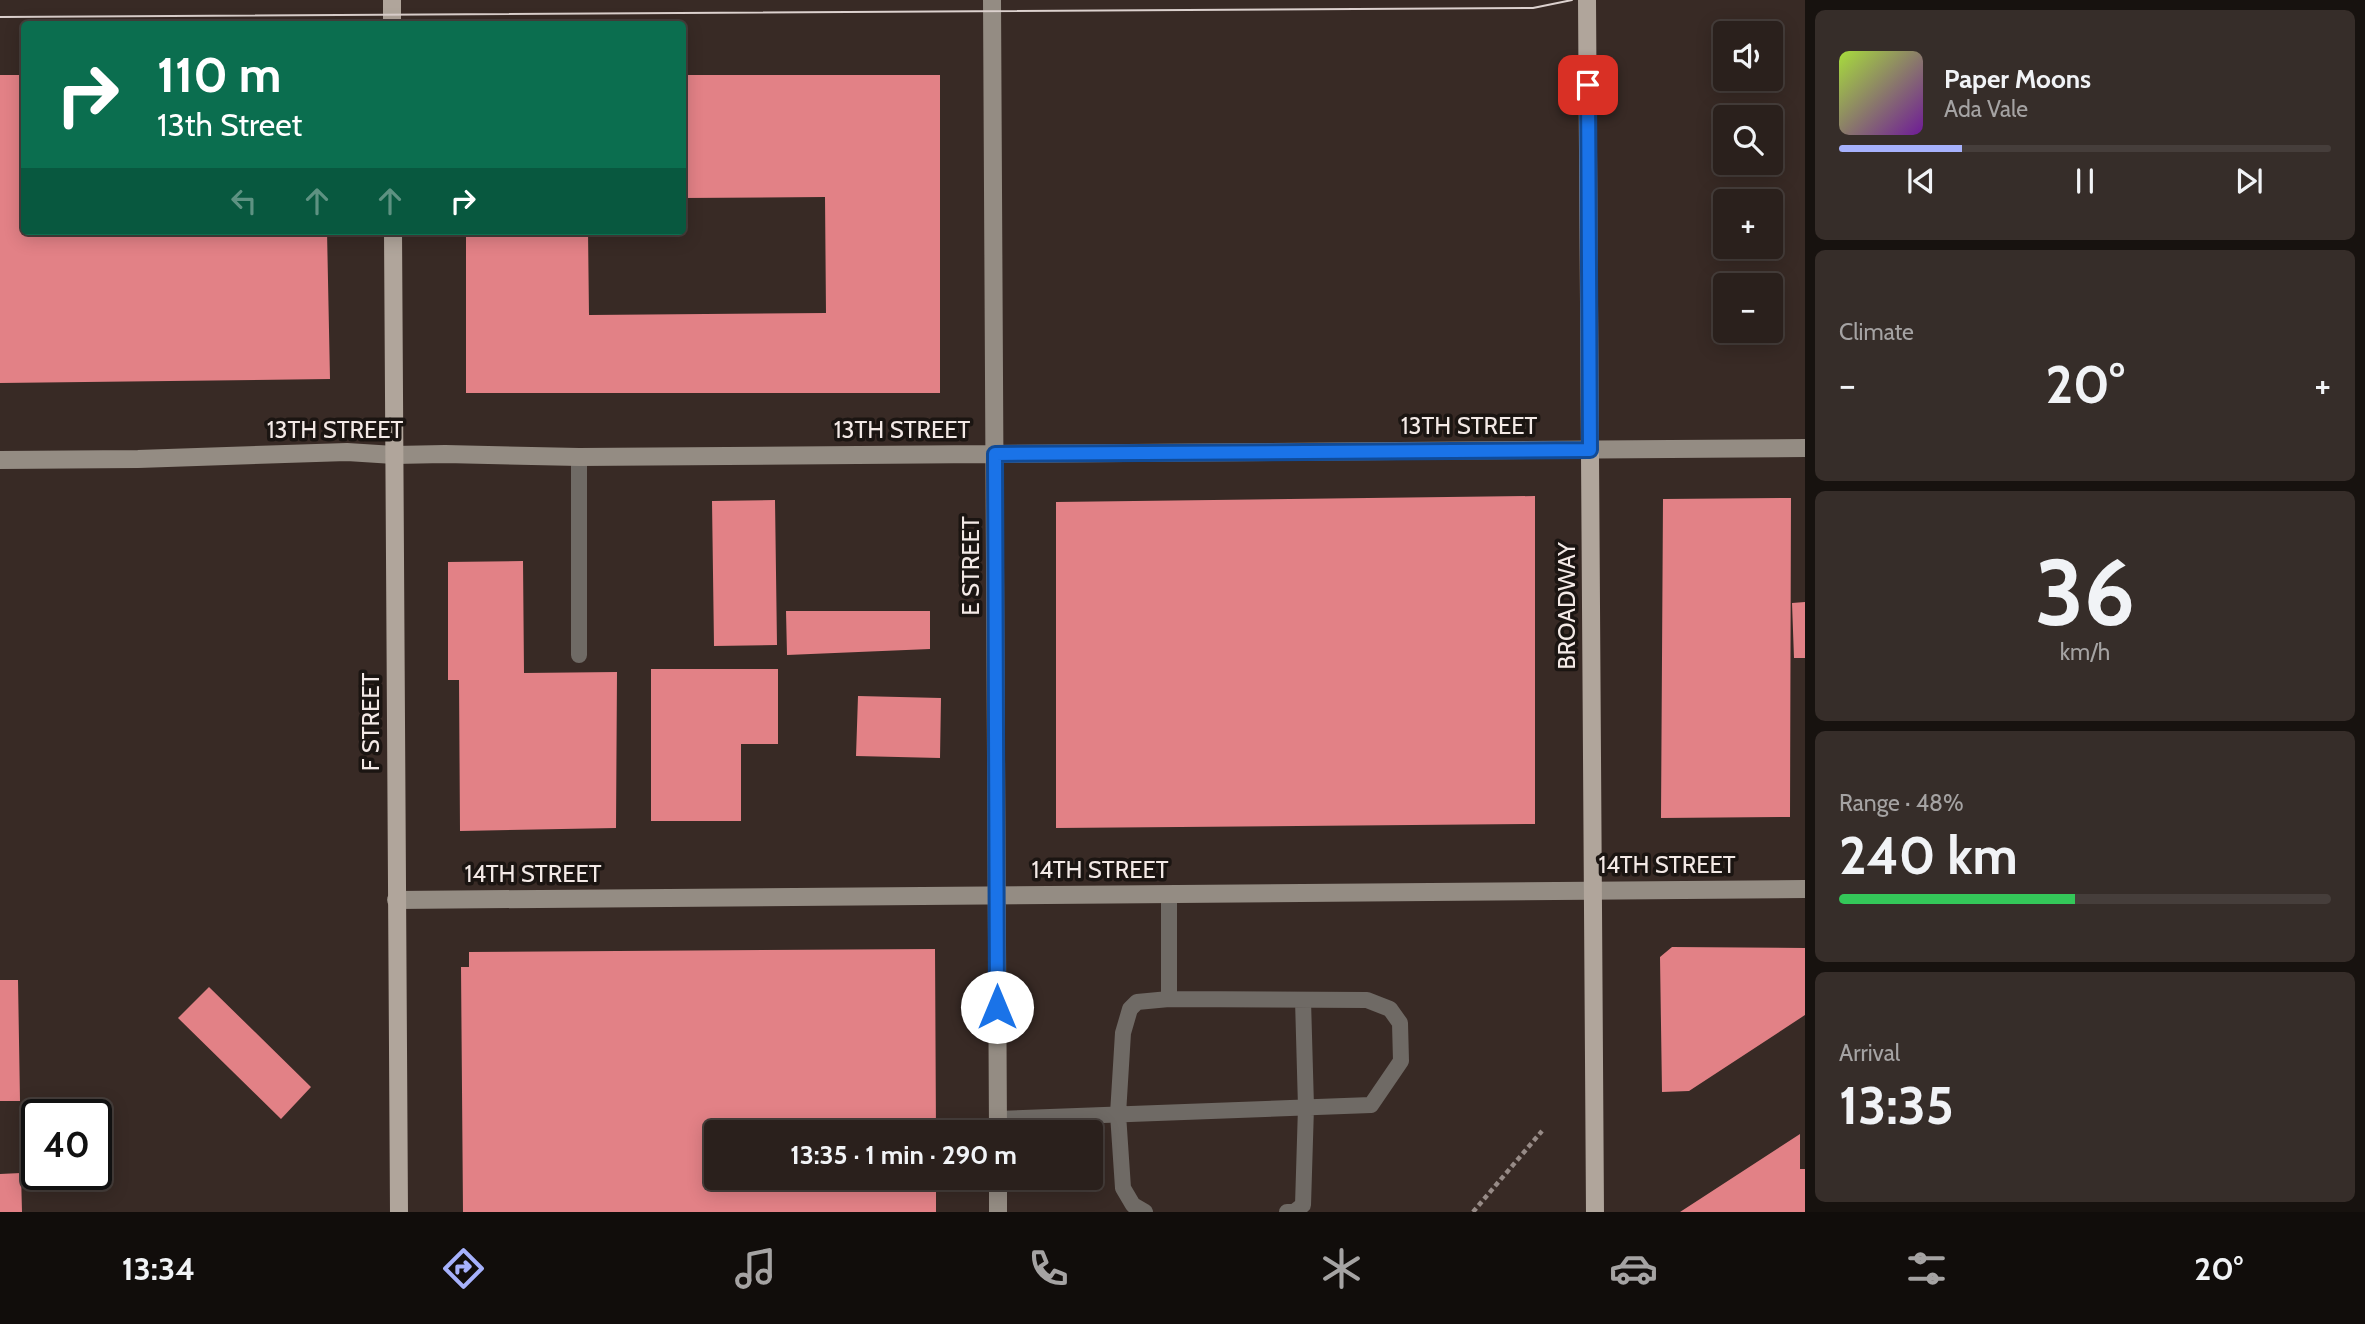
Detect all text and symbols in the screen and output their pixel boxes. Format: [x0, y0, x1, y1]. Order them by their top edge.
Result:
map controls [1713, 21, 1783, 343]
button: sound [1713, 21, 1783, 91]
text: 110 m [157, 45, 281, 104]
icon: right [42, 49, 133, 140]
pin [1558, 55, 1618, 115]
text: Paper Moons [1944, 63, 2091, 95]
icon: arrive [1569, 66, 1607, 104]
text: Ada Vale [1944, 95, 2028, 123]
text: 13th Street [157, 105, 302, 144]
button: search [1713, 105, 1783, 175]
icon: previous [1902, 162, 1940, 200]
icon: pause [2066, 162, 2104, 200]
icon: next [2230, 162, 2268, 200]
icon: left [225, 182, 263, 220]
icon: ahead [298, 182, 336, 220]
icon: ahead [371, 182, 409, 220]
icon: right [444, 182, 482, 220]
button: + [1713, 189, 1783, 259]
button: − [1713, 273, 1783, 343]
text: Climate [1839, 318, 1914, 346]
text: 20° [2045, 353, 2125, 416]
text: − [1839, 361, 1856, 408]
text: + [2314, 361, 2331, 408]
street label: 13TH STREET [1401, 411, 1538, 440]
street label: 13TH STREET [267, 415, 404, 444]
street label: 13TH STREET [834, 415, 971, 444]
street label: E STREET [956, 516, 985, 616]
text: 36 [2035, 537, 2135, 648]
street label: BROADWAY [1552, 542, 1581, 670]
text: km/h [2060, 638, 2110, 666]
street label: F STREET [356, 672, 385, 771]
text: Range · 48% [1839, 789, 1964, 817]
text: 240 km [1839, 824, 2018, 887]
street label: 14TH STREET [1598, 850, 1736, 879]
street label: 14TH STREET [1031, 855, 1169, 884]
street label: 14TH STREET [464, 859, 602, 888]
position arrow [960, 970, 1034, 1044]
text: Arrival [1839, 1039, 1900, 1067]
text: 13:35 [1839, 1074, 1954, 1137]
speed limit sign: 40 [21, 1099, 112, 1190]
text: 13:35 · 1 min · 290 m [790, 1139, 1017, 1171]
icon: directions [439, 1244, 488, 1293]
icon: music [731, 1244, 780, 1293]
icon: phone [1024, 1244, 1073, 1293]
icon: climate [1317, 1244, 1366, 1293]
icon: car [1609, 1244, 1658, 1293]
icon: filters [1902, 1244, 1951, 1293]
text: 13:34 [122, 1249, 195, 1288]
text: 20° [2194, 1249, 2243, 1288]

